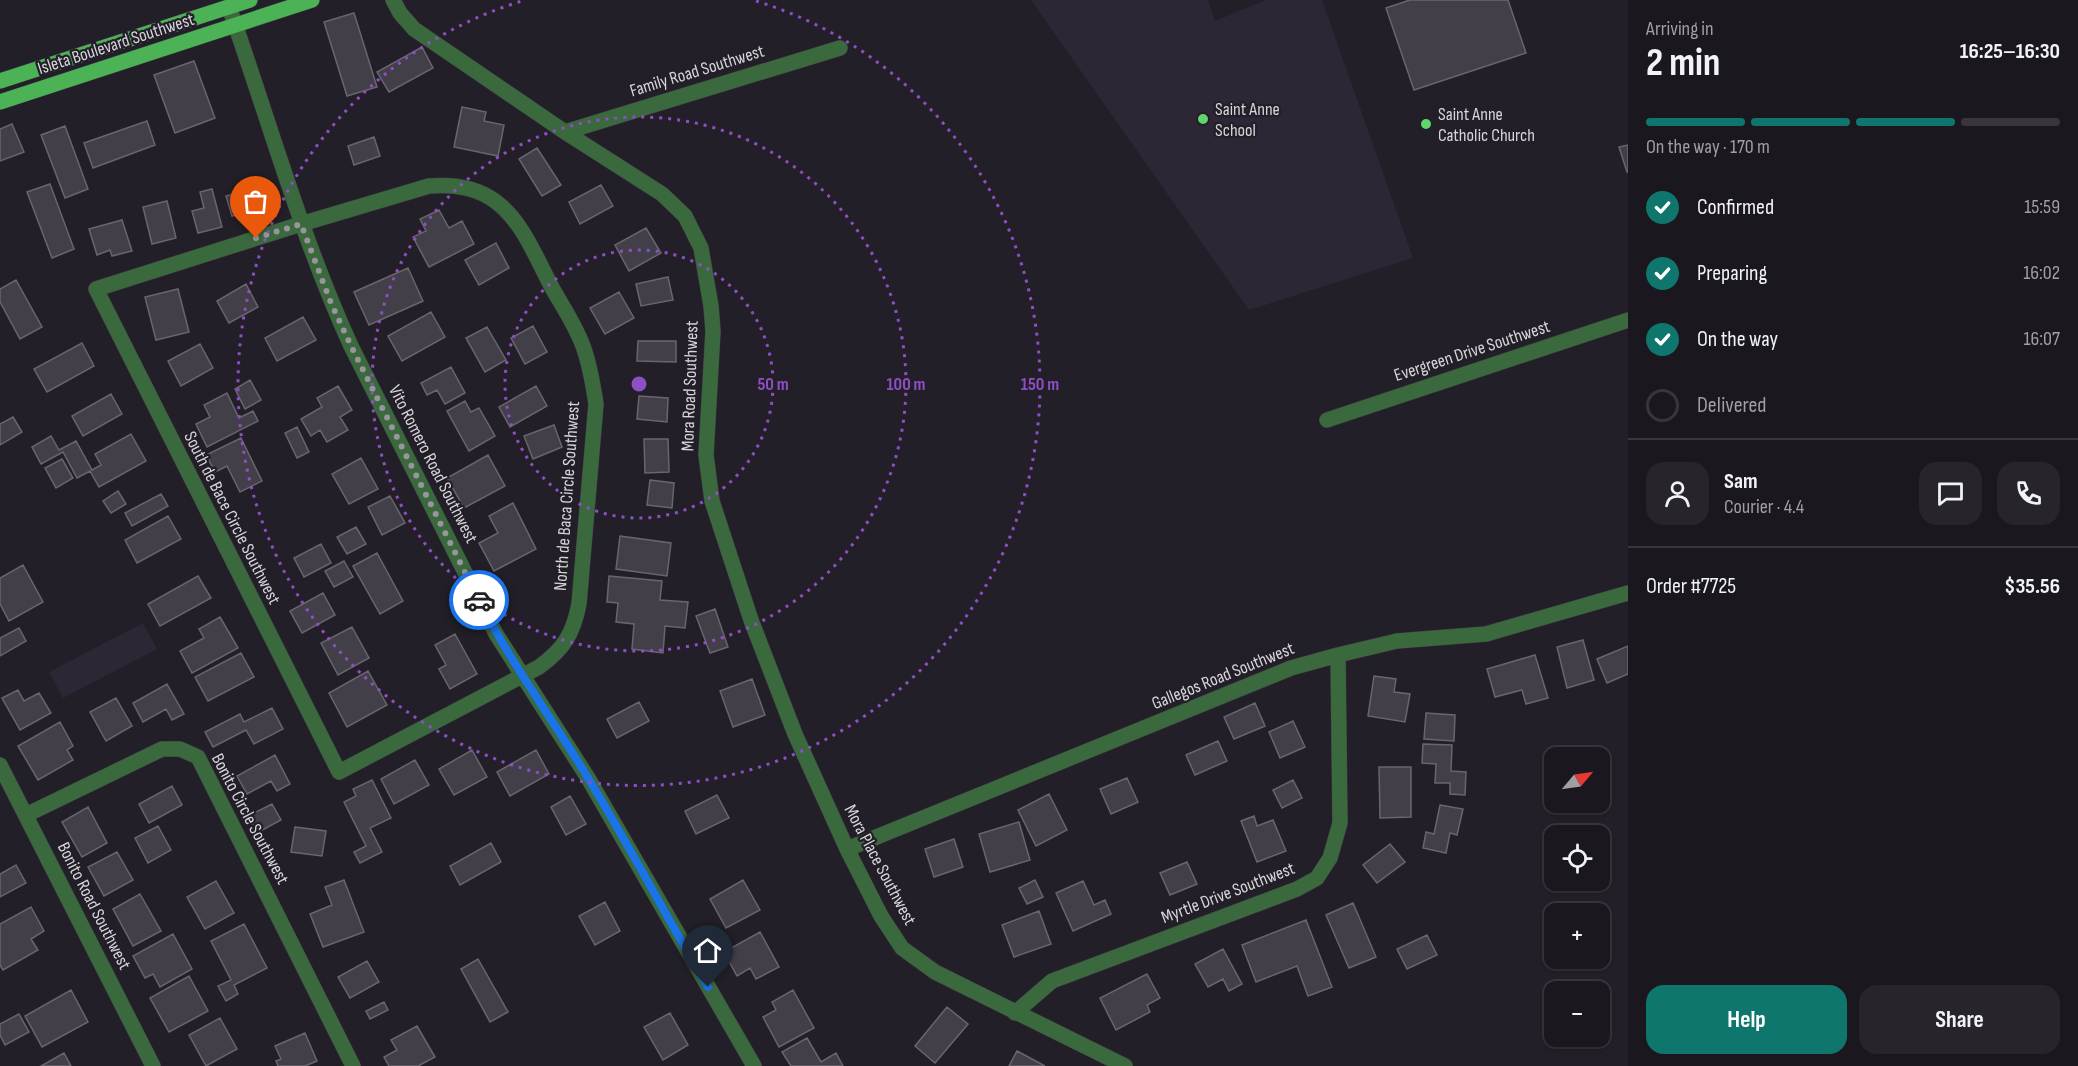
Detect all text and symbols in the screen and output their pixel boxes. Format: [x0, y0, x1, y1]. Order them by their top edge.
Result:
street label: Isleta Boulevard Southwest [35, 9, 197, 79]
text: Arriving in [1646, 17, 1714, 41]
text: 16:25–16:30 [1960, 38, 2060, 65]
street label: Family Road Southwest [627, 40, 767, 101]
text: 2 min [1646, 40, 1720, 87]
place label: Saint Anne School [1215, 99, 1280, 141]
place label: Saint Anne Catholic Church [1438, 104, 1535, 146]
marker: Saint Anne School [1196, 112, 1210, 126]
marker: Saint Anne Catholic Church [1419, 117, 1433, 131]
text: On the way · 170 m [1646, 135, 1770, 159]
pin [230, 176, 281, 238]
icon: bag [239, 185, 272, 218]
icon: check [1646, 191, 1679, 224]
text: Confirmed [1697, 194, 1774, 221]
text: 15:59 [2024, 195, 2060, 219]
icon: check [1646, 257, 1679, 290]
text: Preparing [1697, 260, 1767, 287]
text: 16:02 [2023, 261, 2060, 285]
street label: Evergreen Drive Southwest [1391, 316, 1553, 386]
street label: Mora Road Southwest [677, 320, 703, 452]
icon: check [1646, 323, 1679, 356]
text: On the way [1697, 326, 1778, 353]
text: 16:07 [2024, 327, 2060, 351]
centre of rings [629, 374, 649, 394]
text: 50 m [757, 374, 789, 395]
text: 100 m [887, 374, 926, 395]
text: 150 m [1021, 374, 1059, 395]
street label: Vito Romero Road Southwest [384, 381, 482, 547]
text: Delivered [1697, 392, 1766, 419]
street label: North de Baca Circle Southwest [550, 400, 584, 592]
street label: South de Bace Circle Southwest [179, 428, 285, 608]
button: person [1646, 462, 1709, 525]
button: chat [1919, 462, 1982, 525]
button: phone [1997, 462, 2060, 525]
text: Sam [1724, 468, 1758, 495]
text: Courier · 4.4 [1724, 495, 1804, 519]
courier [449, 570, 509, 630]
text: Order #7725 [1646, 573, 1736, 600]
text: $35.56 [2004, 573, 2060, 600]
icon: car [463, 584, 496, 617]
street label: Gallegos Road Southwest [1149, 638, 1298, 714]
north arrow [1544, 747, 1610, 813]
map controls [1544, 747, 1610, 1047]
street label: Bonito Circle Southwest [207, 750, 294, 888]
street label: Mora Place Southwest [839, 801, 921, 929]
button: locate [1544, 825, 1610, 891]
street label: Bonito Road Southwest [53, 839, 135, 974]
street label: Myrtle Drive Southwest [1158, 858, 1298, 928]
button: + [1544, 903, 1610, 969]
pin [682, 925, 733, 987]
icon: home [691, 934, 724, 967]
button: − [1544, 981, 1610, 1047]
button: Help [1646, 985, 1847, 1054]
button: Share [1859, 985, 2060, 1054]

